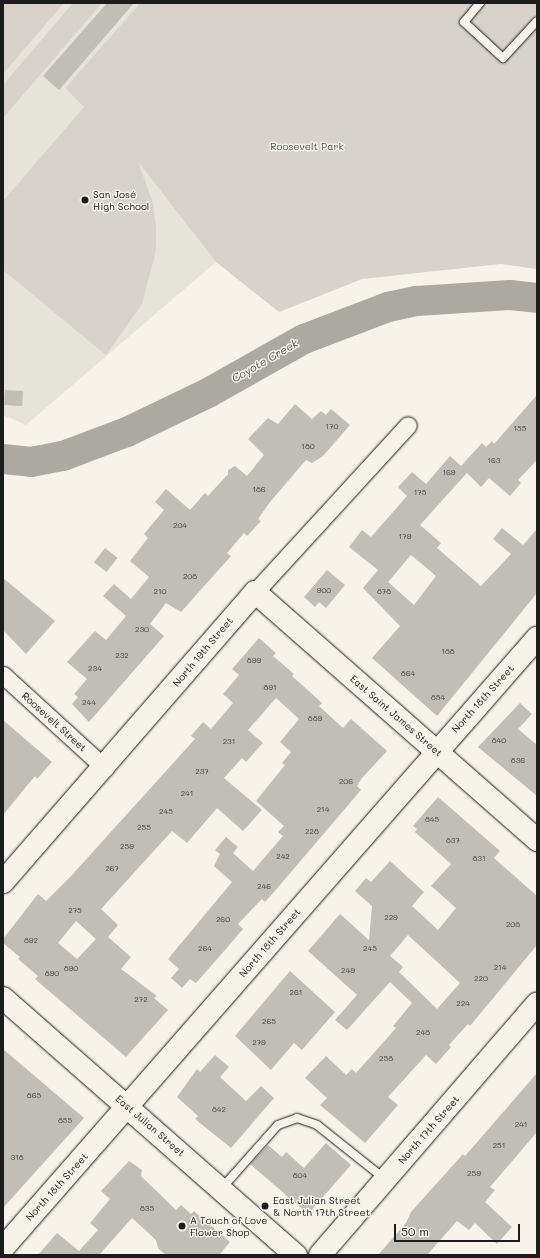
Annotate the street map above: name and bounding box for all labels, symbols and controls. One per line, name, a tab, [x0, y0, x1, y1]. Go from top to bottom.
park label: Roosevelt Park	[270, 141, 344, 153]
place label: San José High School	[93, 188, 149, 212]
marker: San José High School	[80, 195, 90, 205]
water label: Coyote Creek	[229, 337, 301, 385]
house number: 170	[326, 422, 338, 432]
house number: 155	[514, 424, 526, 434]
house number: 180	[301, 442, 315, 452]
house number: 163	[487, 456, 501, 466]
house number: 169	[442, 468, 456, 478]
house number: 186	[252, 485, 266, 495]
house number: 175	[414, 488, 426, 498]
house number: 204	[173, 521, 187, 531]
house number: 179	[399, 532, 411, 542]
house number: 208	[183, 572, 197, 582]
house number: 900	[317, 586, 331, 596]
house number: 210	[154, 587, 166, 597]
house number: 878	[377, 587, 391, 597]
street label: North 19th Street	[170, 615, 236, 689]
house number: 230	[135, 625, 149, 635]
house number: 188	[441, 647, 455, 657]
house number: 232	[115, 651, 129, 661]
house number: 899	[247, 656, 261, 666]
street label: North 18th Street	[449, 663, 517, 735]
house number: 234	[88, 664, 102, 674]
house number: 864	[401, 669, 415, 679]
street label: East Saint James Street	[347, 673, 445, 759]
house number: 891	[263, 683, 277, 693]
street label: Roosevelt Street	[19, 690, 89, 754]
house number: 854	[431, 693, 445, 703]
house number: 244	[82, 698, 96, 708]
house number: 889	[308, 714, 322, 724]
house number: 840	[492, 736, 506, 746]
house number: 231	[223, 737, 235, 747]
house number: 836	[511, 756, 525, 766]
house number: 237	[195, 767, 209, 777]
house number: 206	[339, 777, 353, 787]
house number: 241	[181, 789, 193, 799]
house number: 214	[317, 805, 329, 815]
house number: 245	[159, 807, 173, 817]
house number: 845	[425, 815, 439, 825]
house number: 255	[137, 823, 151, 833]
house number: 228	[305, 827, 319, 837]
house number: 837	[446, 836, 460, 846]
house number: 259	[120, 842, 134, 852]
house number: 242	[276, 852, 290, 862]
house number: 831	[472, 854, 486, 864]
house number: 267	[105, 864, 119, 874]
house number: 246	[257, 882, 271, 892]
house number: 275	[68, 906, 82, 916]
street label: North 18th Street	[237, 906, 303, 980]
house number: 229	[384, 913, 398, 923]
house number: 260	[216, 915, 230, 925]
house number: 208	[506, 920, 520, 930]
house number: 892	[24, 936, 38, 946]
house number: 264	[198, 944, 212, 954]
house number: 245	[363, 944, 377, 954]
house number: 214	[494, 963, 506, 973]
house number: 890	[64, 964, 78, 974]
house number: 249	[341, 966, 355, 976]
house number: 890	[45, 969, 59, 979]
house number: 220	[474, 974, 488, 984]
house number: 261	[290, 988, 302, 998]
house number: 272	[134, 995, 148, 1005]
house number: 224	[456, 999, 470, 1009]
house number: 265	[262, 1017, 276, 1027]
house number: 248	[416, 1028, 430, 1038]
house number: 279	[252, 1038, 266, 1048]
house number: 258	[379, 1054, 393, 1064]
house number: 865	[27, 1091, 41, 1101]
street label: East Julian Street	[113, 1093, 187, 1159]
street label: North 17th Street	[396, 1093, 462, 1167]
house number: 842	[212, 1105, 226, 1115]
house number: 855	[58, 1116, 72, 1126]
house number: 241	[515, 1120, 527, 1130]
house number: 251	[493, 1141, 505, 1151]
street label: North 18th Street	[23, 1151, 91, 1223]
house number: 318	[10, 1153, 24, 1163]
house number: 259	[467, 1169, 481, 1179]
house number: 804	[293, 1171, 307, 1181]
place label: East Julian Street & North 17th Street	[273, 1194, 370, 1218]
marker: East Julian Street & North 17th Street	[260, 1201, 270, 1211]
house number: 835	[140, 1204, 154, 1214]
place label: A Touch of Love Flower Shop	[190, 1214, 267, 1238]
scale bar	[396, 1216, 522, 1242]
marker: A Touch of Love Flower Shop	[177, 1221, 187, 1231]
text: 50 m	[401, 1223, 429, 1239]

